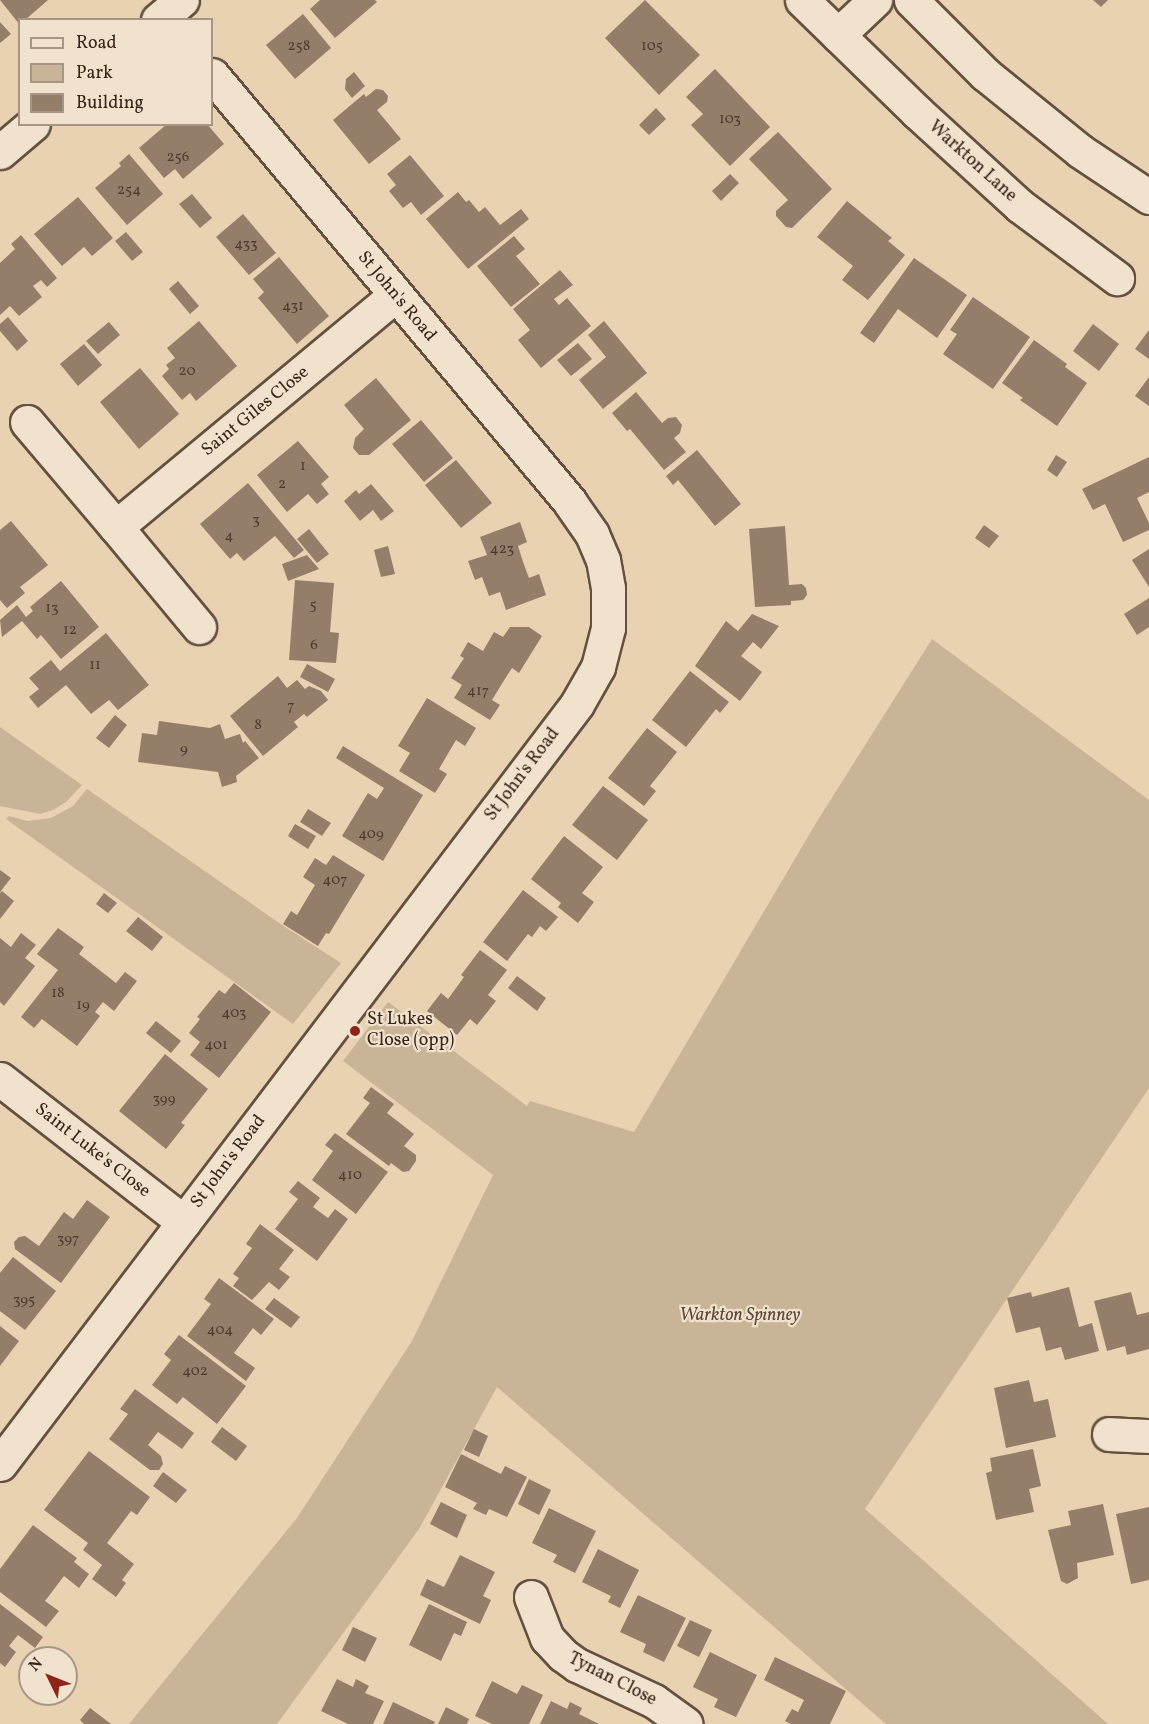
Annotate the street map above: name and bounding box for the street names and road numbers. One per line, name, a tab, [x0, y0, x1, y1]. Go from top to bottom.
street label: Warkton Lane	[923, 117, 1021, 207]
street label: St John's Road	[352, 247, 440, 347]
street label: Saint Giles Close	[198, 362, 314, 462]
street label: St John's Road	[481, 724, 565, 826]
street label: Saint Luke's Close	[30, 1099, 154, 1203]
street label: St John's Road	[187, 1111, 271, 1213]
street label: Tynan Close	[564, 1649, 660, 1711]

